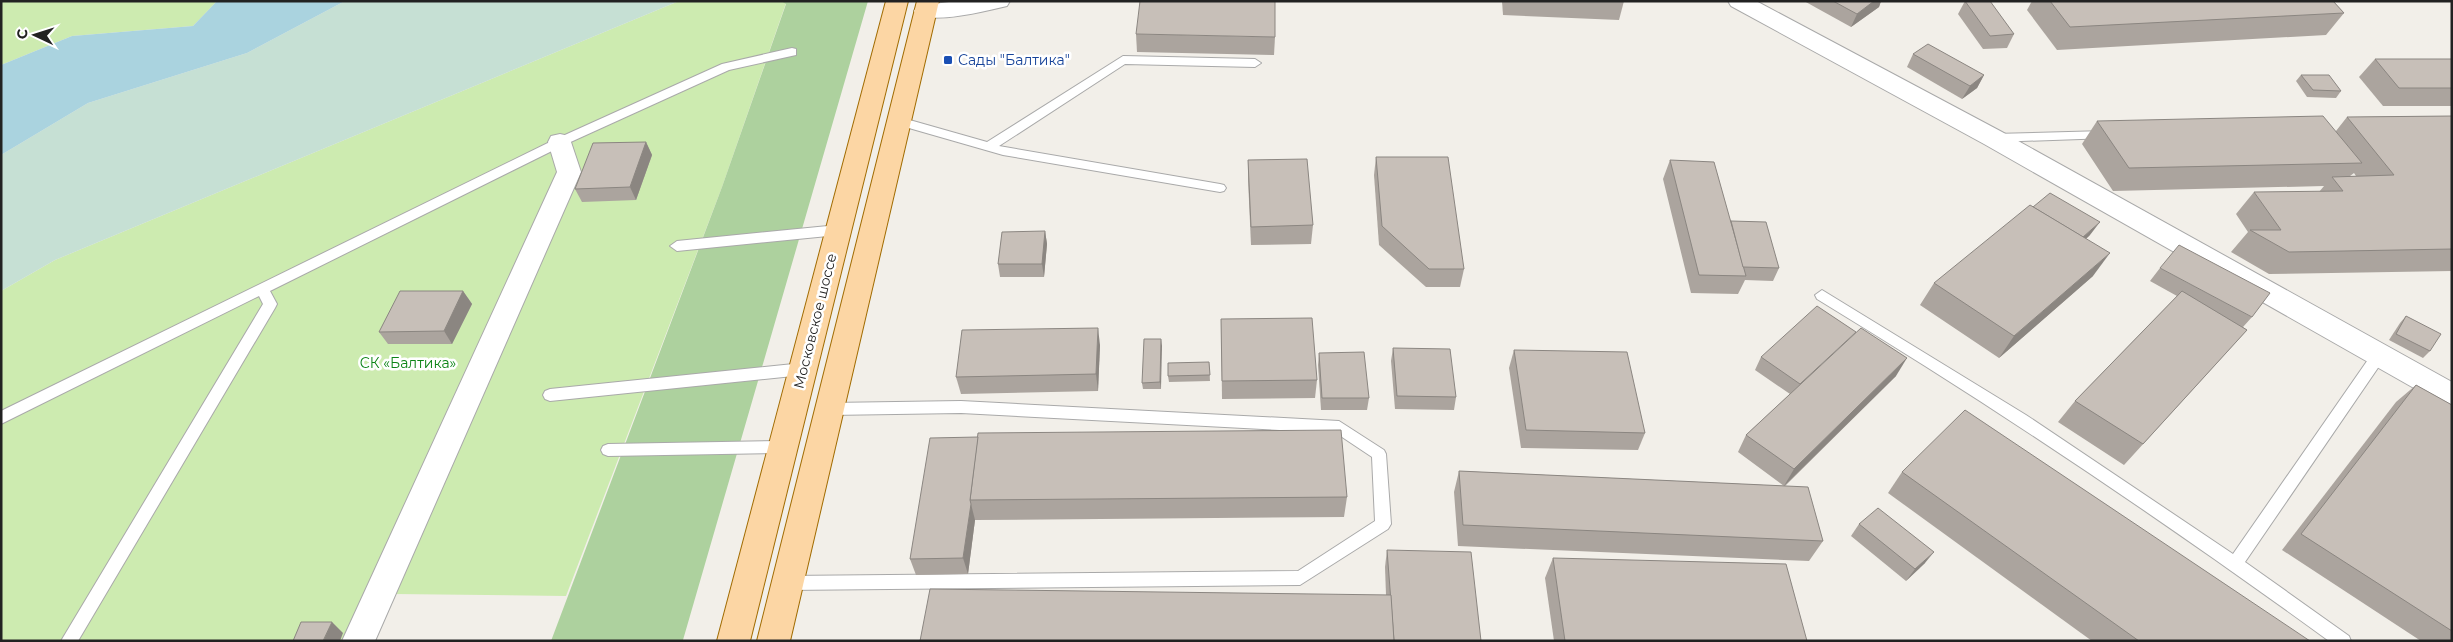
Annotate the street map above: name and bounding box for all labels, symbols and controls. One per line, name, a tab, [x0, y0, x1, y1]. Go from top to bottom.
north arrow	[10, 10, 60, 60]
text: С	[13, 28, 31, 40]
place label: Сады "Балтика"	[958, 51, 1070, 69]
marker: Сады "Балтика"	[942, 54, 954, 66]
street label: Московское шоссе	[789, 252, 841, 390]
park label: СК «Балтика»	[360, 354, 456, 372]

